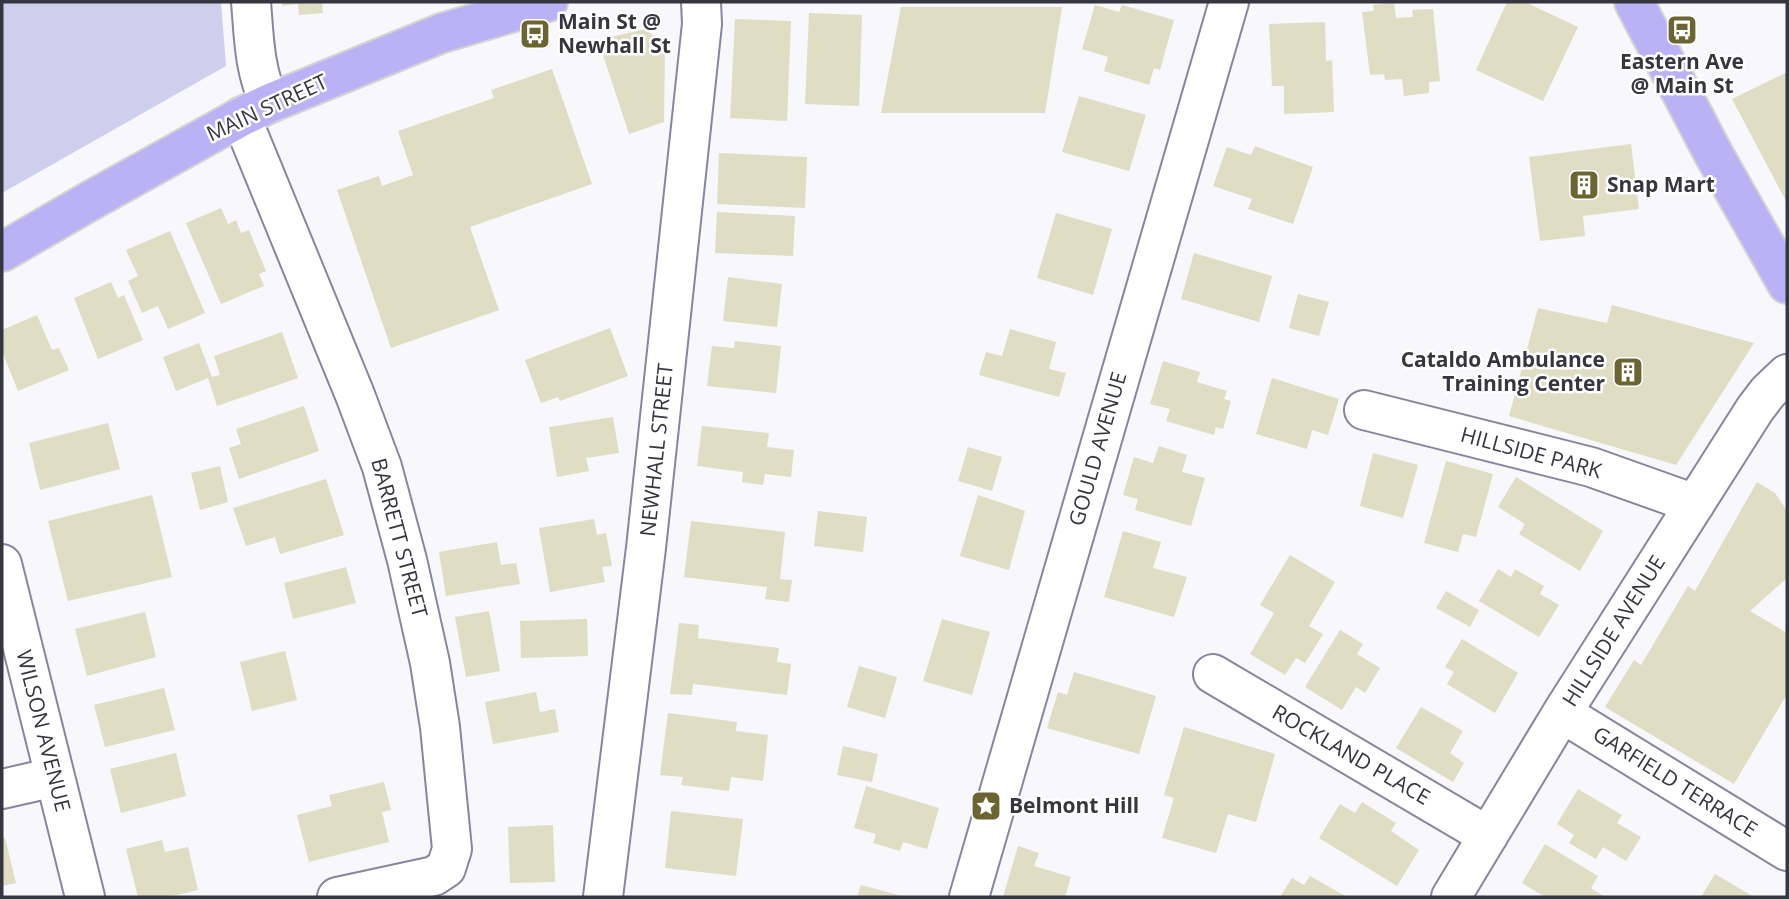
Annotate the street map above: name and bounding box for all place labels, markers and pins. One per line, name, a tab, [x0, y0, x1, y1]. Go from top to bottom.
place label: Main St @ Newhall St	[558, 7, 671, 59]
bus stop icon: Eastern Ave @ Main St	[1665, 13, 1699, 47]
bus stop icon: Main St @ Newhall St	[518, 17, 552, 51]
place label: Eastern Ave @ Main St	[1620, 47, 1744, 99]
building icon: Snap Mart	[1567, 168, 1601, 202]
place label: Snap Mart	[1607, 170, 1715, 198]
place label: Cataldo Ambulance Training Center	[1401, 345, 1605, 397]
building icon: Cataldo Ambulance Training Center	[1611, 355, 1645, 389]
place icon: Belmont Hill	[969, 789, 1003, 823]
place label: Belmont Hill	[1009, 791, 1139, 819]

